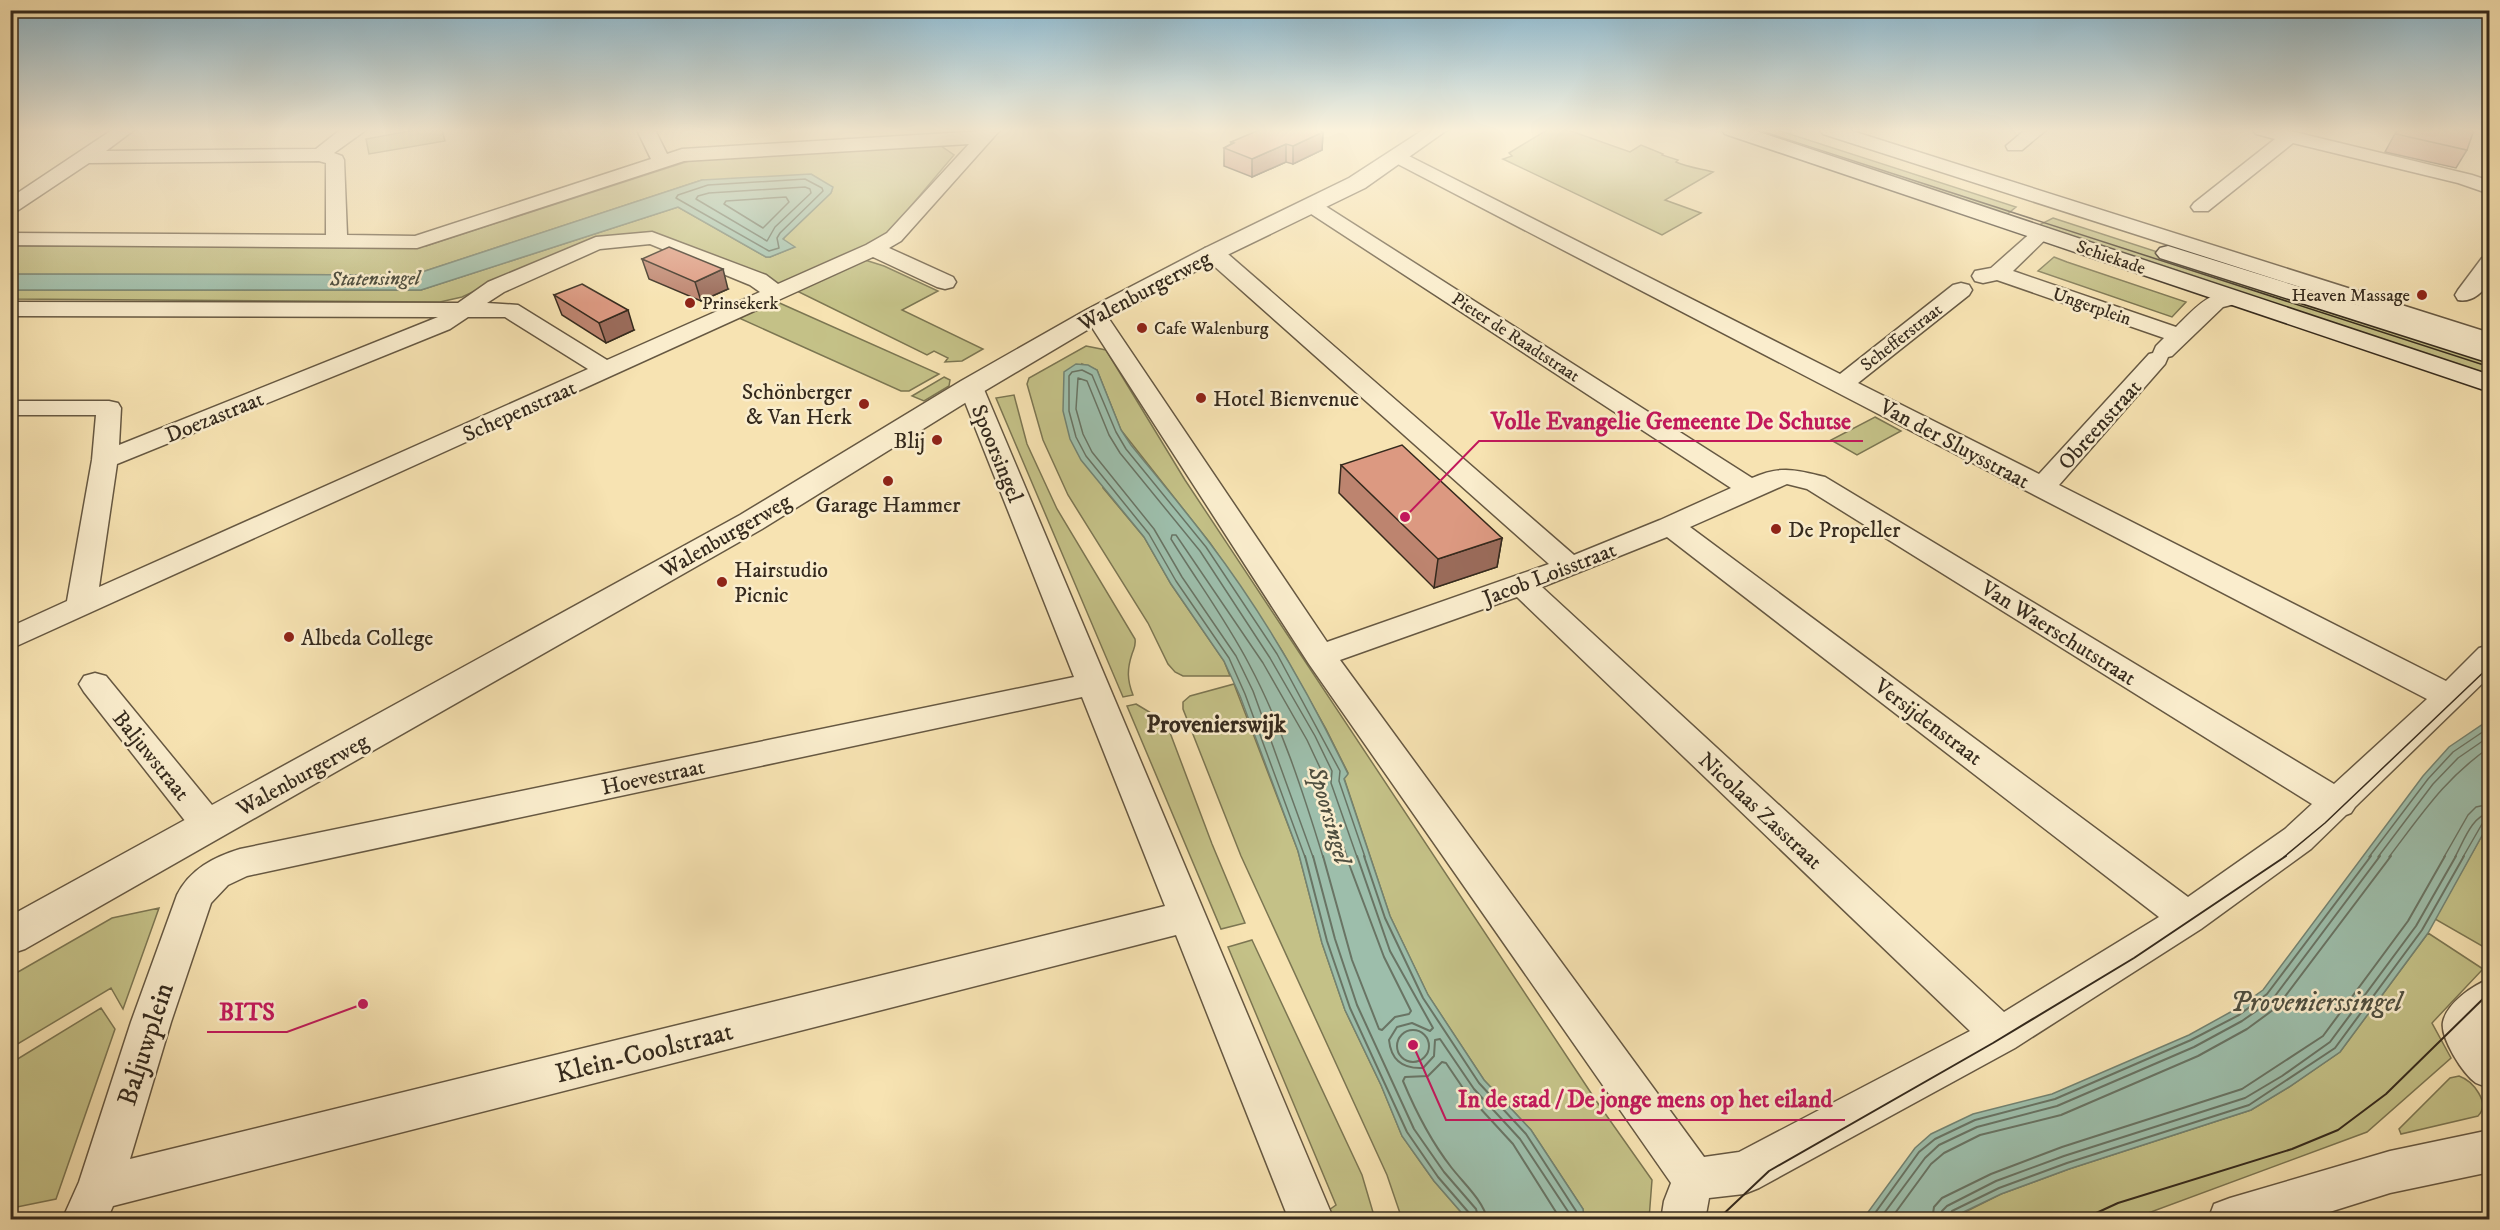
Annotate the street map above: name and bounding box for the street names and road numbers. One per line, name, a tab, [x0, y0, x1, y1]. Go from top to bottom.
street label: Schiekade	[2073, 236, 2148, 280]
street label: Walenburgerweg	[1073, 245, 1216, 338]
street label: Ungerplein	[2050, 283, 2134, 331]
street label: Pieter de Raadtstraat	[1447, 288, 1584, 388]
street label: Schefferstraat	[1856, 299, 1947, 377]
street label: Schepenstraat	[459, 374, 581, 448]
street label: Obreenstraat	[2053, 374, 2148, 476]
street label: Doezastraat	[162, 386, 268, 449]
street label: Van der Sluysstraat	[1874, 393, 2034, 495]
street label: Spoorsingel	[965, 401, 1029, 507]
street label: Walenburgerweg	[655, 488, 796, 585]
street label: Jacob Loisstraat	[1477, 537, 1620, 613]
street label: Van Waerschutstraat	[1975, 574, 2141, 692]
street label: Versijdenstraat	[1868, 672, 1987, 772]
street label: Baljuwstraat	[106, 705, 195, 806]
street label: Walenburgerweg	[231, 728, 374, 823]
street label: Nicolaas Zasstraat	[1692, 747, 1828, 875]
street label: Hoevestraat	[599, 753, 707, 802]
street label: Baljuwplein	[110, 979, 182, 1110]
street label: Klein-Coolstraat	[552, 1014, 737, 1091]

